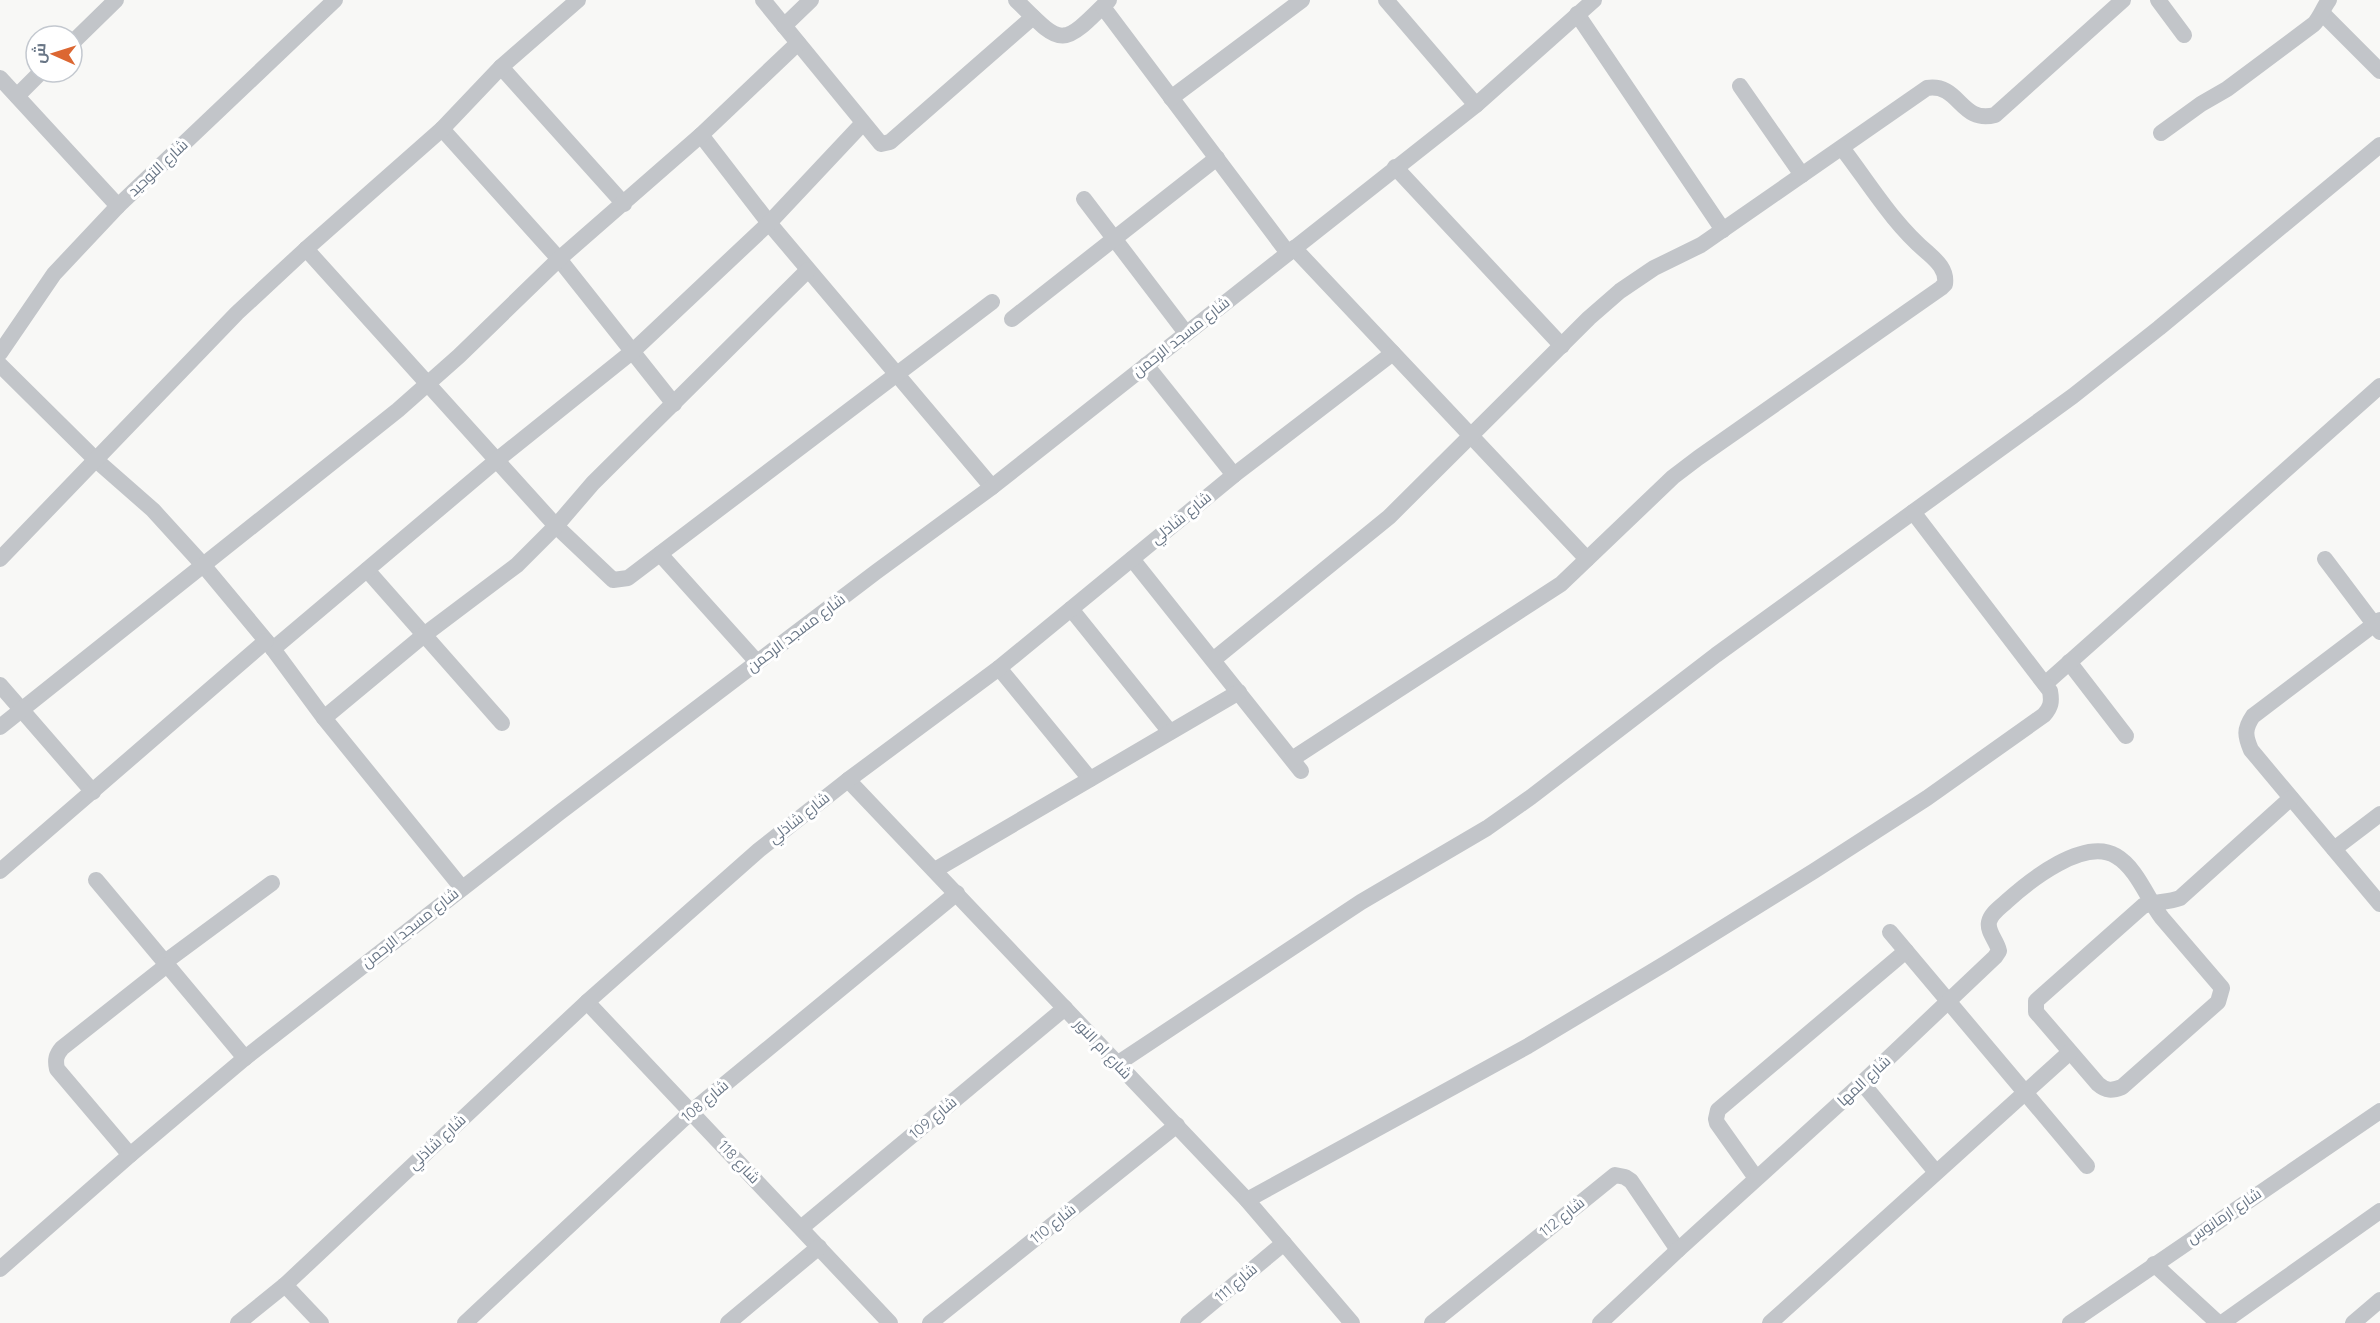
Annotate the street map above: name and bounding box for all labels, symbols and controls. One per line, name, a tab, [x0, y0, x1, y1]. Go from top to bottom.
north arrow	[24, 24, 84, 84]
text: ش	[28, 42, 50, 64]
street label: شارع التوحيد	[124, 135, 193, 202]
street label: شارع مسجد الرحمن	[1128, 293, 1234, 382]
street label: شارع شاذلي	[1147, 487, 1217, 550]
street label: شارع مسجد الرحمن	[743, 589, 850, 677]
street label: شارع شاذلي	[764, 788, 835, 850]
street label: شارع مسجد الرحمن	[357, 884, 463, 973]
street label: شارع ام النور	[1068, 1014, 1136, 1084]
street label: شارع المها	[1833, 1051, 1896, 1111]
street label: شارع 108	[677, 1075, 733, 1127]
street label: شارع 109	[905, 1092, 962, 1144]
street label: شارع شاذلي	[404, 1110, 472, 1176]
street label: شارع 118	[713, 1136, 764, 1189]
street label: شارع ارمانوس	[2183, 1184, 2266, 1249]
street label: شارع 112	[1535, 1193, 1589, 1242]
street label: شارع 110	[1026, 1199, 1081, 1249]
street label: شارع 111	[1210, 1259, 1262, 1307]

